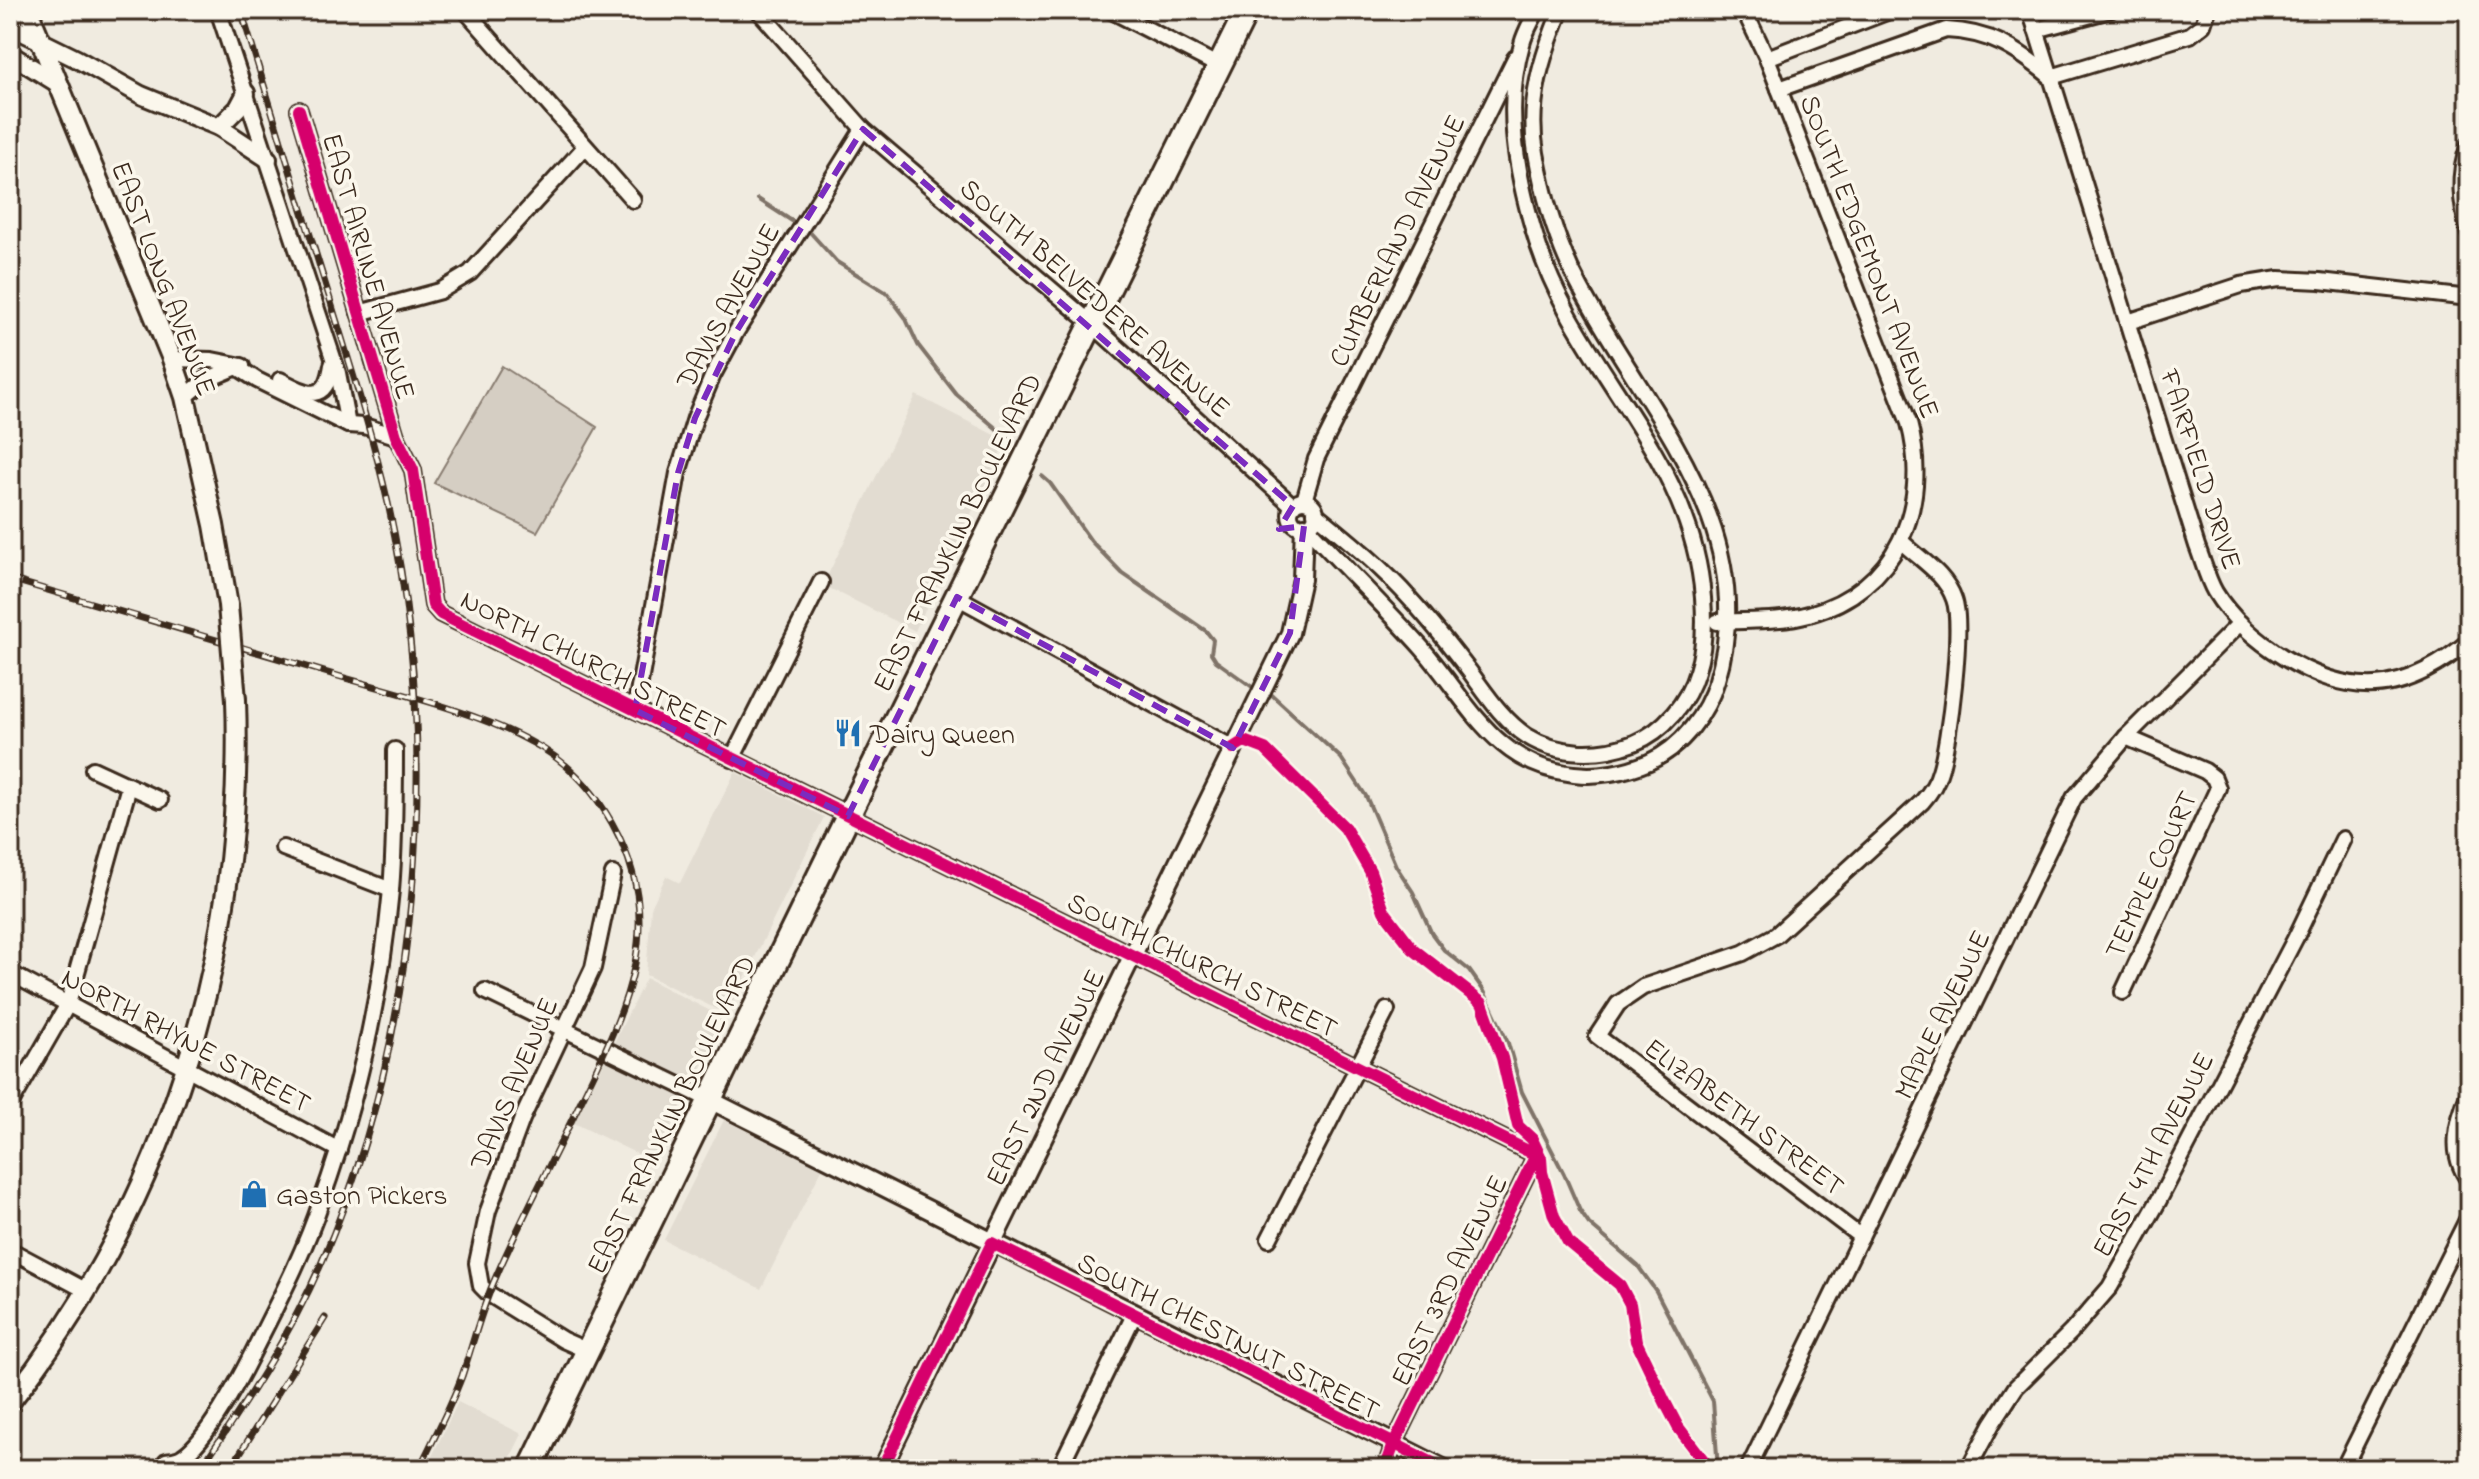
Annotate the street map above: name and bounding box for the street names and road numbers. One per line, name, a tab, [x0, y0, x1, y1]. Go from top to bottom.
street label: SOUTH EDGEMONT AVENUE	[1787, 89, 1948, 425]
street label: CUMBERLAND AVENUE	[1320, 108, 1478, 375]
street label: EAST AIRLINE AVENUE	[309, 129, 424, 405]
street label: EAST LONG AVENUE	[98, 156, 225, 403]
street label: SOUTH BELVEDERE AVENUE	[949, 170, 1238, 429]
street label: DAVIS AVENUE	[667, 217, 792, 398]
street label: FAIRFIELD DRIVE	[2147, 364, 2250, 575]
street label: EAST FRANKLIN BOULEVARD	[864, 367, 1054, 700]
street label: NORTH CHURCH STREET	[452, 581, 733, 751]
street label: TEMPLE COURT	[2096, 785, 2210, 966]
street label: SOUTH CHURCH STREET	[1059, 884, 1344, 1051]
street label: MAPLE AVENUE	[1885, 924, 2003, 1107]
street label: EAST FRANKLIN BOULEVARD	[578, 949, 768, 1282]
street label: NORTH RHYNE STREET	[53, 959, 317, 1125]
street label: EAST 2ND AVENUE	[977, 963, 1117, 1194]
street label: DAVIS AVENUE	[461, 992, 571, 1178]
street label: ELIZABETH STREET	[1634, 1030, 1852, 1208]
street label: EAST 4TH AVENUE	[2084, 1046, 2226, 1265]
street label: EAST 3RD AVENUE	[1382, 1169, 1520, 1394]
street label: SOUTH CHESTNUT STREET	[1069, 1244, 1386, 1432]

